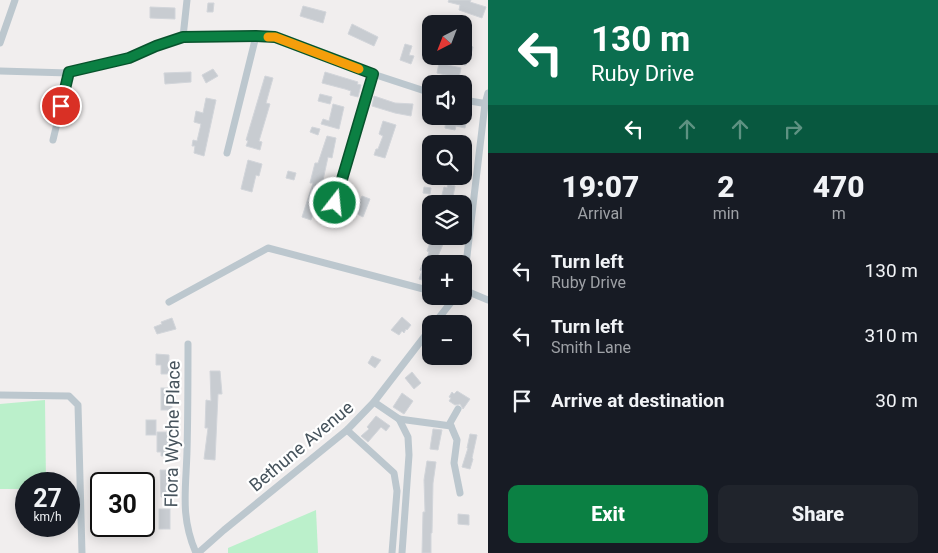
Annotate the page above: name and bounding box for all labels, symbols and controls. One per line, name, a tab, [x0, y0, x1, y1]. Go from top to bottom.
north arrow	[422, 15, 472, 65]
map controls	[422, 15, 472, 365]
text: 130 m	[591, 19, 690, 60]
icon: left	[508, 20, 573, 85]
text: Ruby Drive	[591, 61, 694, 86]
button: sound	[422, 75, 472, 125]
pin	[40, 85, 82, 127]
icon: arrive	[47, 92, 75, 120]
icon: left	[620, 115, 648, 143]
icon: ahead	[673, 115, 701, 143]
icon: ahead	[726, 115, 754, 143]
icon: right	[779, 115, 807, 143]
button: search	[422, 135, 472, 185]
text: 19:07	[561, 169, 639, 204]
text: 2	[717, 169, 735, 204]
text: 470	[813, 169, 865, 204]
position arrow	[308, 176, 360, 228]
button: layers	[422, 195, 472, 245]
text: Arrival	[578, 204, 623, 223]
text: min	[713, 204, 739, 223]
text: m	[832, 204, 846, 223]
text: Turn left	[551, 250, 624, 273]
button: +	[422, 255, 472, 305]
icon: left	[508, 257, 536, 285]
text: 130 m	[865, 259, 918, 282]
text: Ruby Drive	[551, 273, 626, 292]
button: −	[422, 315, 472, 365]
text: Turn left	[551, 315, 624, 338]
icon: left	[508, 322, 536, 350]
text: 310 m	[865, 324, 918, 347]
text: Smith Lane	[551, 338, 631, 357]
street label: Flora Wyche Place	[160, 360, 184, 508]
icon: arrive	[508, 387, 536, 415]
text: Arrive at destination	[551, 389, 724, 412]
text: 30 m	[875, 389, 918, 412]
street label: Bethune Avenue	[245, 396, 357, 496]
speed limit sign: 30	[90, 472, 155, 537]
text: 27	[33, 484, 62, 513]
button: Exit	[508, 485, 708, 543]
button: Share	[718, 485, 918, 543]
text: km/h	[33, 510, 62, 524]

